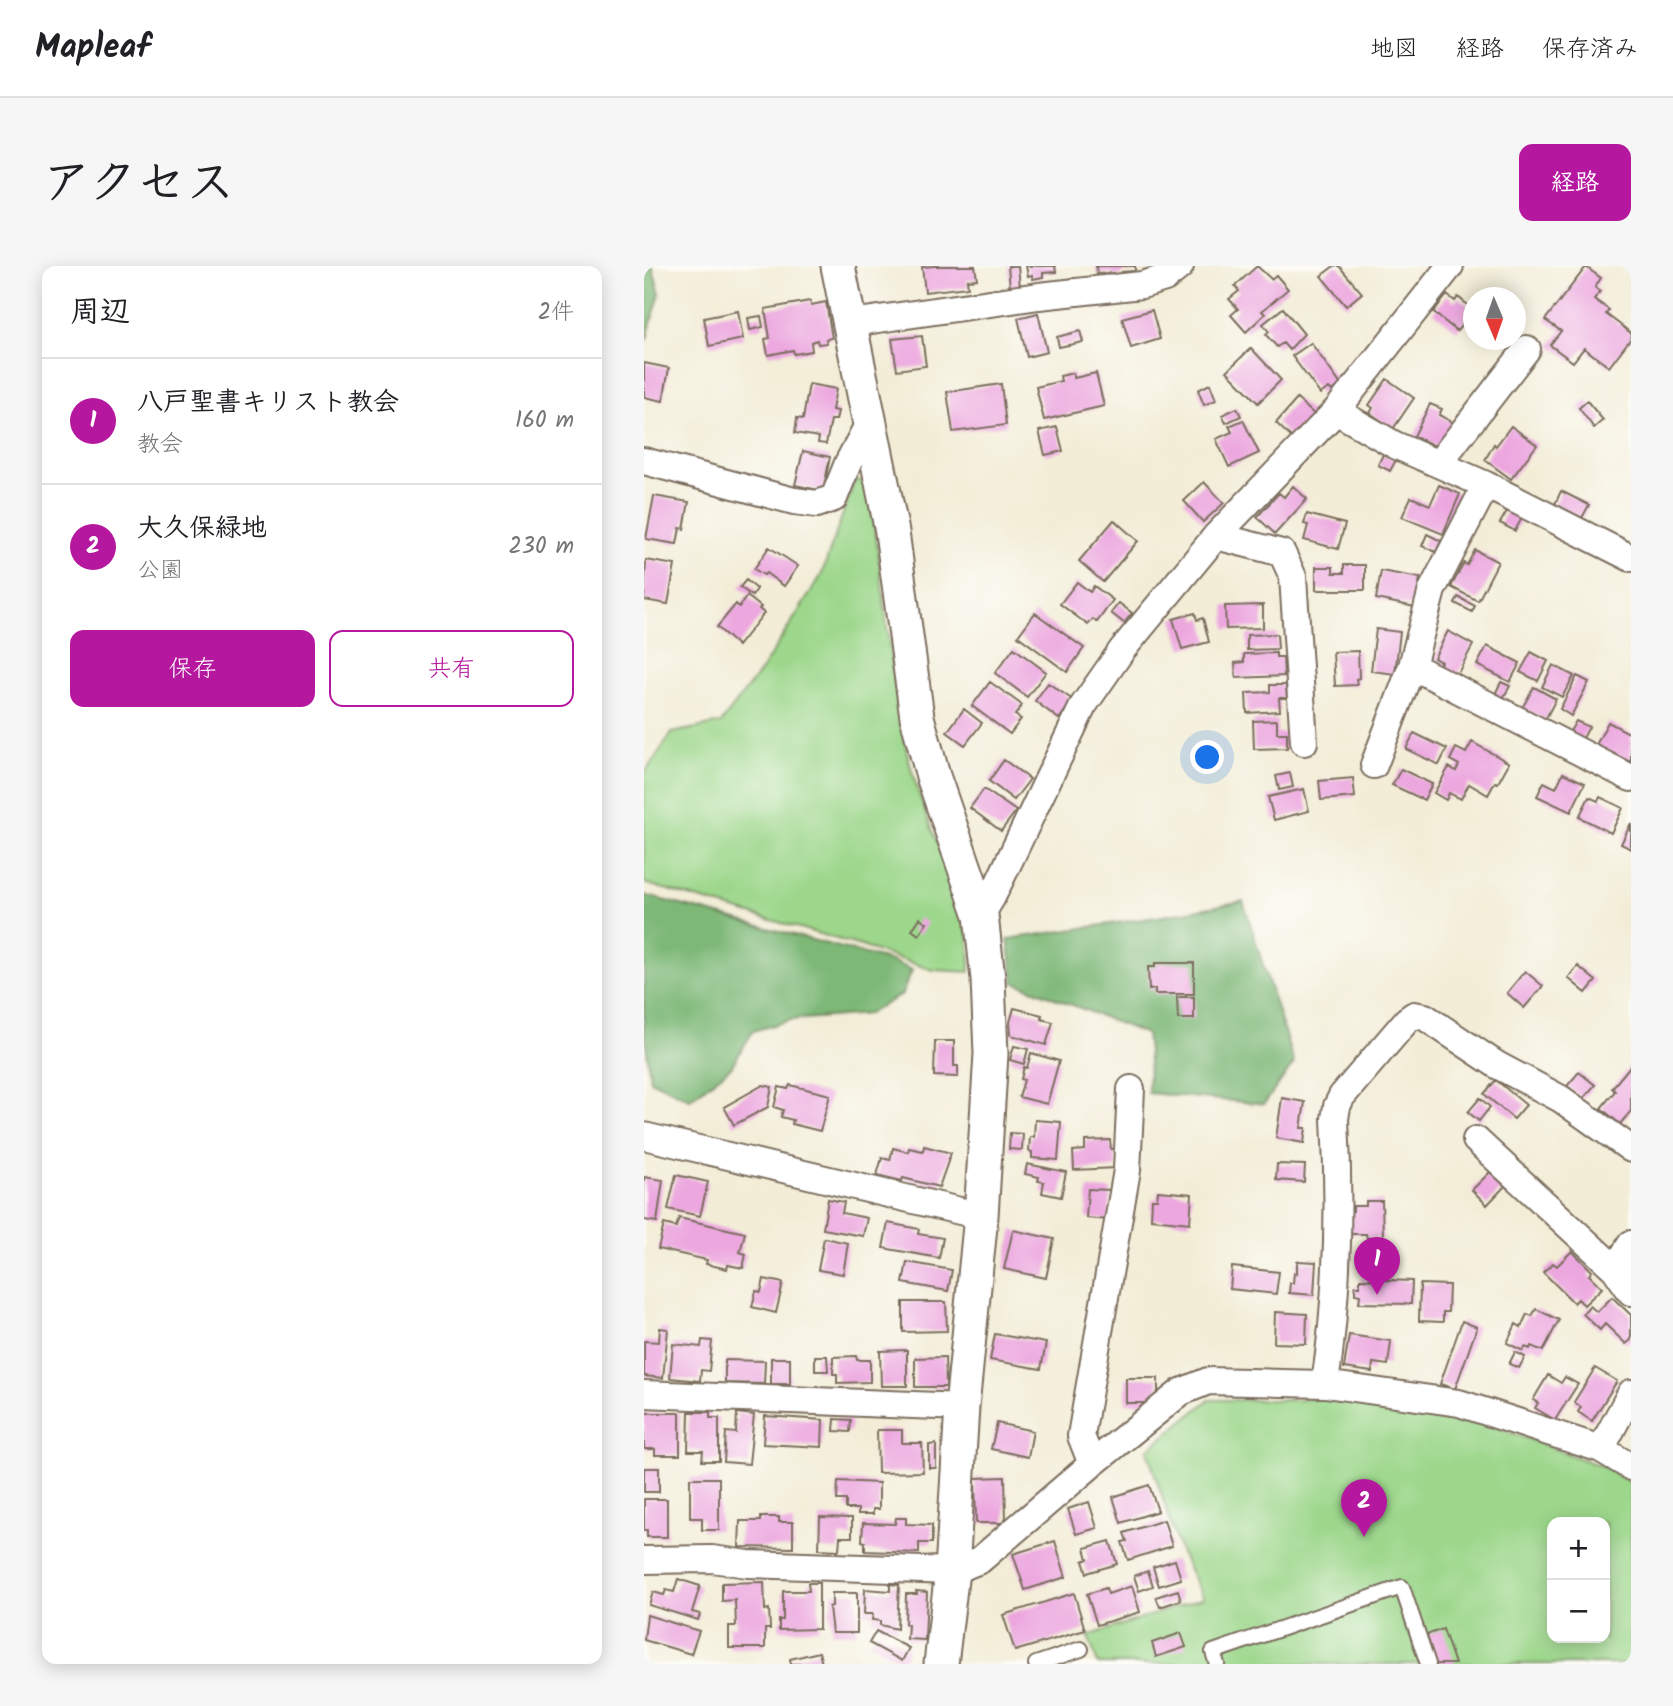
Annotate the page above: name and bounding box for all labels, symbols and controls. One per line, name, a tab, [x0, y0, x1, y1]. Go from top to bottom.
text: Mapleaf	[35, 22, 151, 75]
text: 地図	[1370, 30, 1418, 69]
text: 経路	[1456, 30, 1504, 69]
text: 保存済み	[1542, 30, 1638, 69]
button: 経路	[1519, 144, 1631, 221]
text: アクセス	[42, 146, 235, 224]
north arrow	[1463, 287, 1526, 350]
text: 周辺	[70, 289, 130, 337]
text: 2件	[538, 295, 574, 331]
text: 八戸聖書キリスト教会	[137, 382, 399, 424]
text: 1	[90, 403, 96, 439]
text: 160 m	[515, 403, 574, 439]
text: 教会	[137, 427, 183, 463]
text: 大久保緑地	[137, 508, 267, 550]
text: 2	[86, 529, 100, 565]
text: 230 m	[508, 529, 574, 565]
text: 公園	[137, 553, 183, 589]
button: 保存	[70, 630, 315, 707]
button: 共有	[329, 630, 574, 707]
your location	[1190, 740, 1224, 774]
pin: 1	[1354, 1237, 1400, 1295]
pin: 2	[1341, 1479, 1387, 1537]
map controls	[1547, 1517, 1610, 1643]
button: +	[1547, 1517, 1610, 1580]
button: −	[1547, 1580, 1610, 1643]

